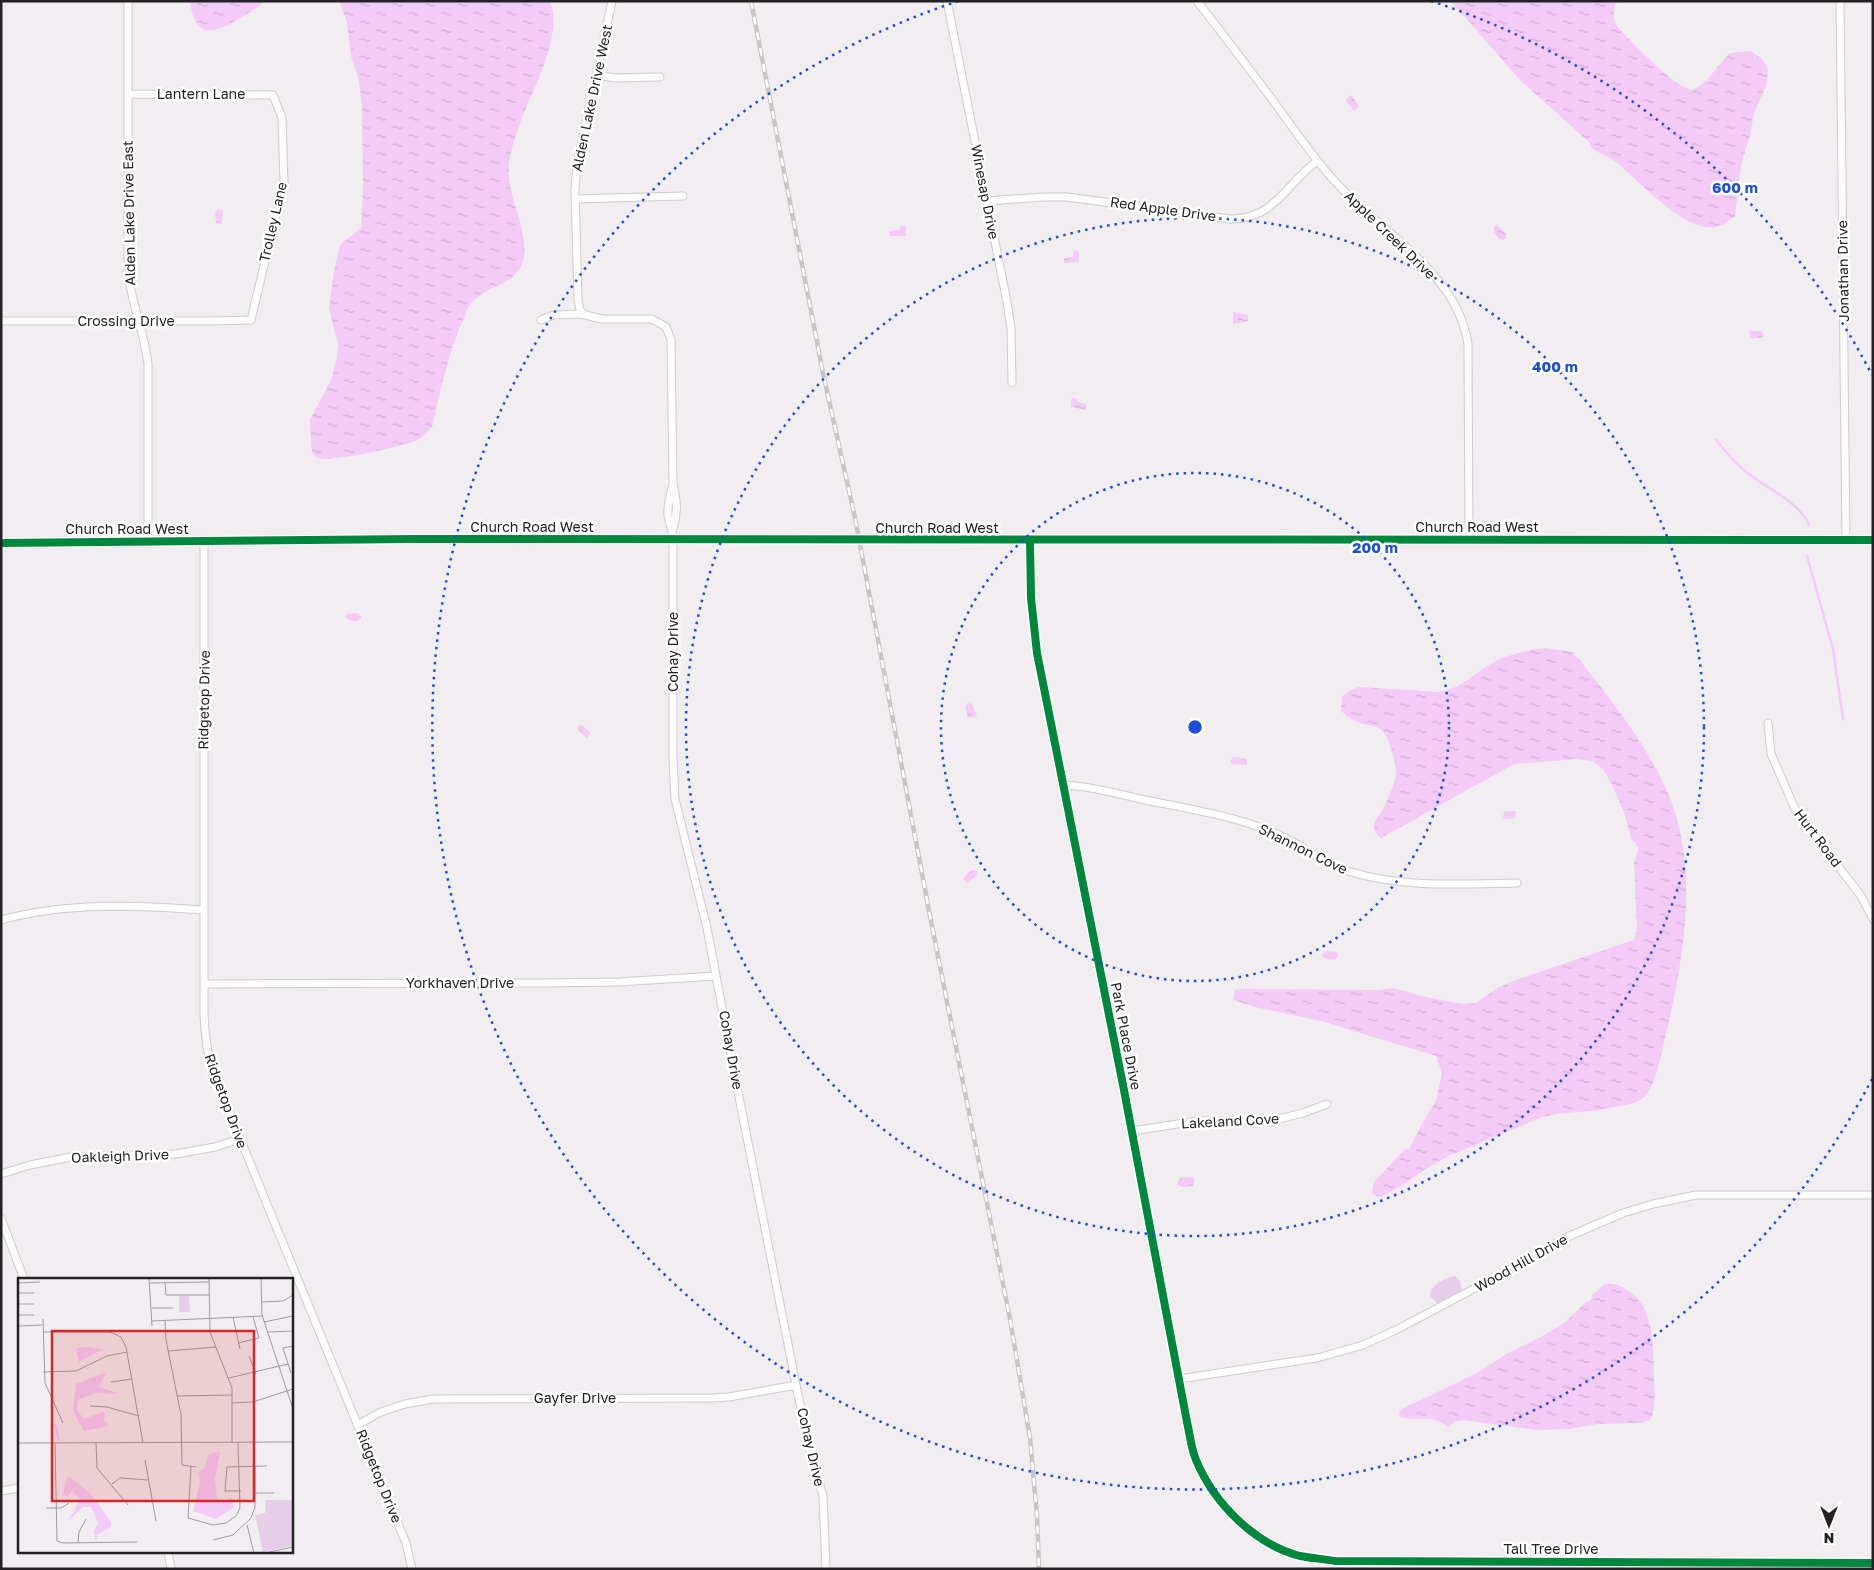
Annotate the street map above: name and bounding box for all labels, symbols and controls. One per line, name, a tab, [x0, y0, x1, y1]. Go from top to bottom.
street label: Alden Lake Drive West	[568, 23, 615, 173]
street label: Lantern Lane	[157, 85, 245, 102]
street label: Alden Lake Drive East	[119, 140, 138, 286]
street label: Winesap Drive	[968, 143, 1003, 241]
text: 600 m	[1712, 178, 1758, 196]
street label: Trolley Lane	[255, 180, 290, 264]
street label: Apple Creek Drive	[1341, 187, 1439, 282]
street label: Red Apple Drive	[1109, 193, 1217, 224]
street label: Jonathan Drive	[1833, 220, 1852, 322]
street label: Crossing Drive	[77, 312, 175, 329]
text: 400 m	[1532, 357, 1578, 375]
street label: Church Road West	[470, 518, 594, 535]
street label: Church Road West	[1415, 518, 1539, 535]
street label: Church Road West	[875, 519, 999, 536]
street label: Church Road West	[65, 520, 189, 537]
text: 200 m	[1352, 538, 1398, 556]
street label: Cohay Drive	[664, 612, 681, 692]
street label: Ridgetop Drive	[194, 650, 213, 750]
centre of rings	[1186, 718, 1204, 736]
street label: Hurt Road	[1791, 805, 1846, 870]
street label: Shannon Cove	[1256, 820, 1350, 877]
street label: Yorkhaven Drive	[406, 974, 514, 991]
street label: Park Place Drive	[1108, 981, 1145, 1091]
street label: Cohay Drive	[716, 1009, 747, 1091]
street label: Ridgetop Drive	[201, 1051, 251, 1150]
street label: Lakeland Cove	[1180, 1109, 1279, 1132]
street label: Oakleigh Drive	[71, 1145, 169, 1166]
street label: Wood Hill Drive	[1471, 1230, 1570, 1295]
inset map	[18, 1278, 292, 1552]
street label: Gayfer Drive	[534, 1389, 616, 1406]
street label: Cohay Drive	[794, 1406, 829, 1488]
street label: Ridgetop Drive	[353, 1427, 406, 1525]
north arrow	[1804, 1500, 1854, 1550]
text: N	[1824, 1530, 1834, 1547]
street label: Tall Tree Drive	[1504, 1540, 1598, 1557]

